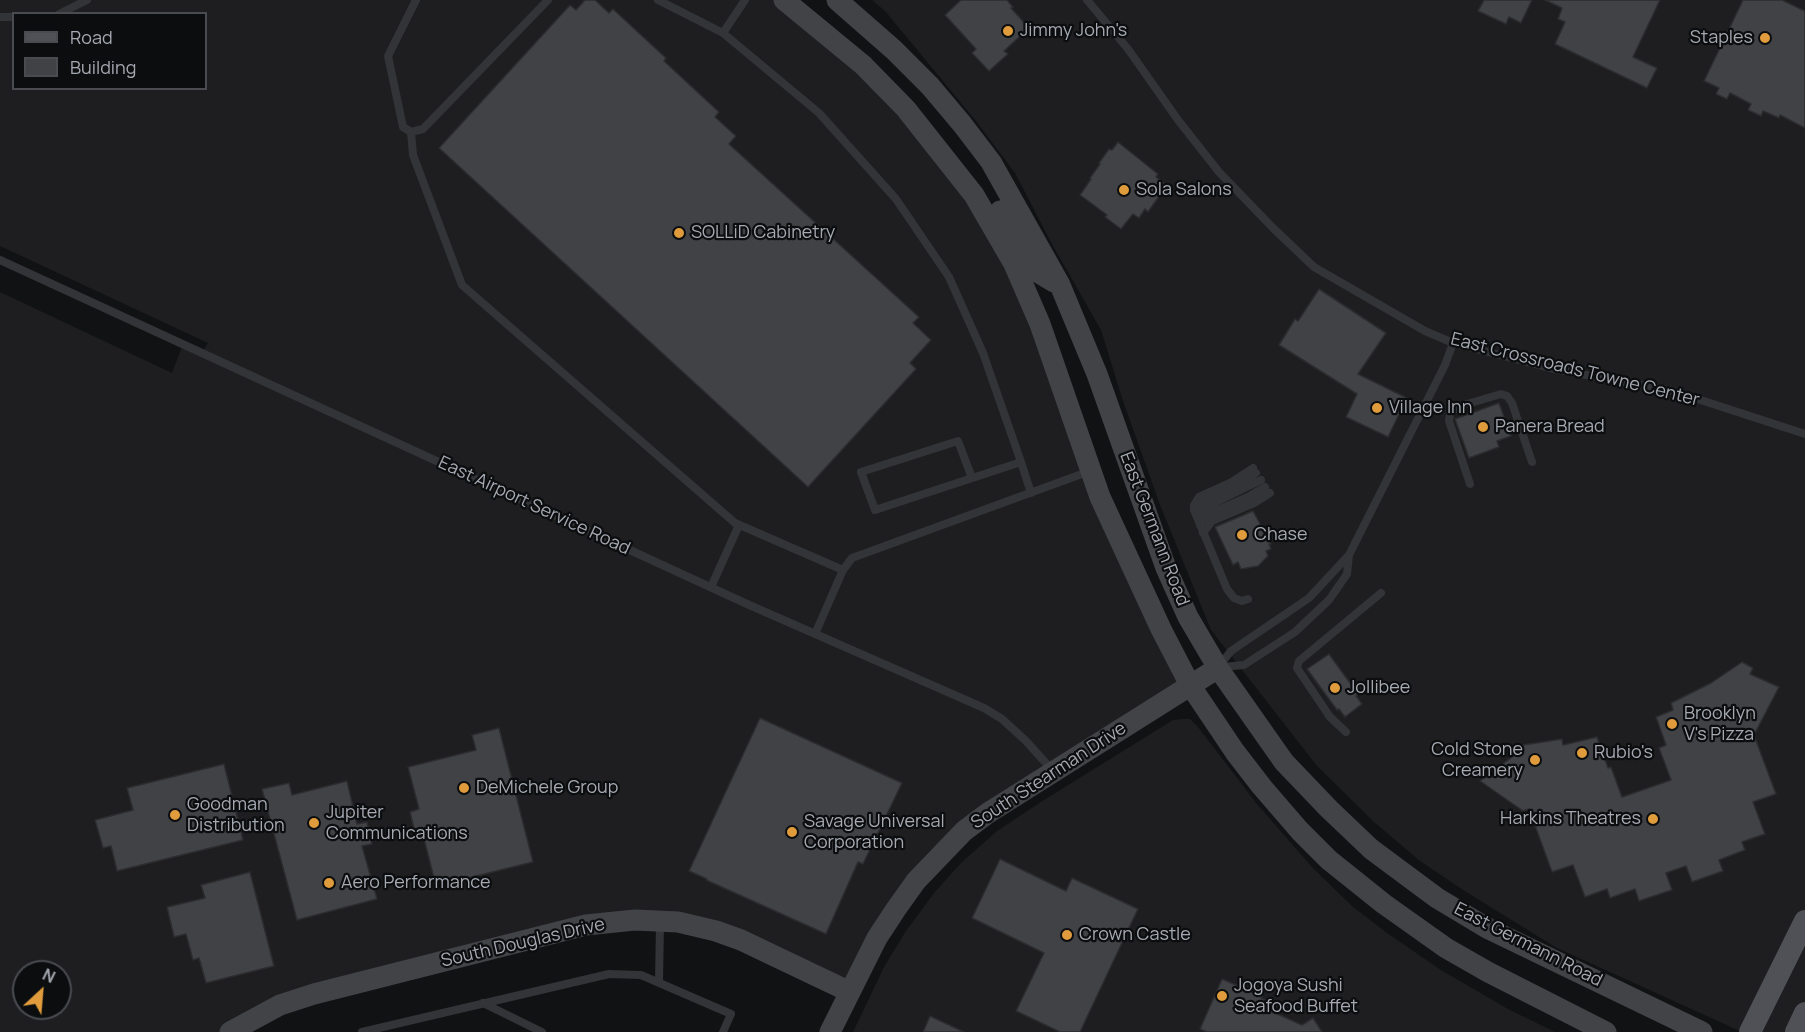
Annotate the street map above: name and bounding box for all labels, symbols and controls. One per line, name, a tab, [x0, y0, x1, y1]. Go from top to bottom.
legend	[12, 12, 207, 90]
place label: Jimmy John's	[1020, 20, 1127, 42]
marker: Jimmy John's	[1001, 24, 1015, 38]
text: Road	[70, 25, 113, 49]
place label: Staples	[1690, 27, 1753, 49]
marker: Staples	[1758, 31, 1772, 45]
text: Building	[70, 55, 136, 79]
place label: Sola Salons	[1136, 179, 1232, 201]
marker: Sola Salons	[1117, 183, 1131, 197]
place label: SOLLiD Cabinetry	[691, 222, 835, 244]
marker: SOLLiD Cabinetry	[672, 226, 686, 240]
street label: East Crossroads Towne Center	[1448, 329, 1702, 411]
place label: Village Inn	[1389, 397, 1472, 419]
marker: Village Inn	[1370, 401, 1384, 415]
place label: Panera Bread	[1495, 416, 1605, 438]
marker: Panera Bread	[1476, 420, 1490, 434]
street label: East Germann Road	[1115, 449, 1193, 609]
street label: East Airport Service Road	[435, 452, 633, 560]
place label: Chase	[1254, 524, 1308, 546]
marker: Chase	[1235, 528, 1249, 542]
place label: Jollibee	[1347, 677, 1410, 699]
marker: Jollibee	[1328, 681, 1342, 695]
place label: Brooklyn V's Pizza	[1684, 703, 1756, 746]
marker: Brooklyn V's Pizza	[1665, 717, 1679, 731]
street label: South Stearman Drive	[967, 718, 1131, 834]
place label: Cold Stone Creamery	[1431, 739, 1523, 782]
place label: Rubio's	[1594, 742, 1653, 764]
marker: Rubio's	[1575, 746, 1589, 760]
marker: Cold Stone Creamery	[1528, 753, 1542, 767]
place label: DeMichele Group	[476, 777, 618, 799]
marker: DeMichele Group	[457, 781, 471, 795]
place label: Goodman Distribution	[187, 794, 285, 836]
place label: Jupiter Communications	[326, 802, 468, 844]
marker: Goodman Distribution	[168, 808, 182, 822]
place label: Harkins Theatres	[1500, 808, 1641, 830]
place label: Savage Universal Corporation	[804, 811, 945, 854]
marker: Harkins Theatres	[1646, 812, 1660, 826]
marker: Jupiter Communications	[307, 816, 321, 830]
marker: Savage Universal Corporation	[785, 825, 799, 839]
place label: Aero Performance	[341, 872, 491, 894]
marker: Aero Performance	[322, 876, 336, 890]
street label: East Germann Road	[1450, 898, 1606, 992]
street label: South Douglas Drive	[439, 914, 607, 972]
place label: Crown Castle	[1079, 924, 1191, 946]
marker: Crown Castle	[1060, 928, 1074, 942]
north arrow	[12, 960, 72, 1020]
text: N	[39, 963, 59, 988]
place label: Jogoya Sushi Seafood Buffet	[1234, 975, 1358, 1018]
marker: Jogoya Sushi Seafood Buffet	[1215, 989, 1229, 1003]

